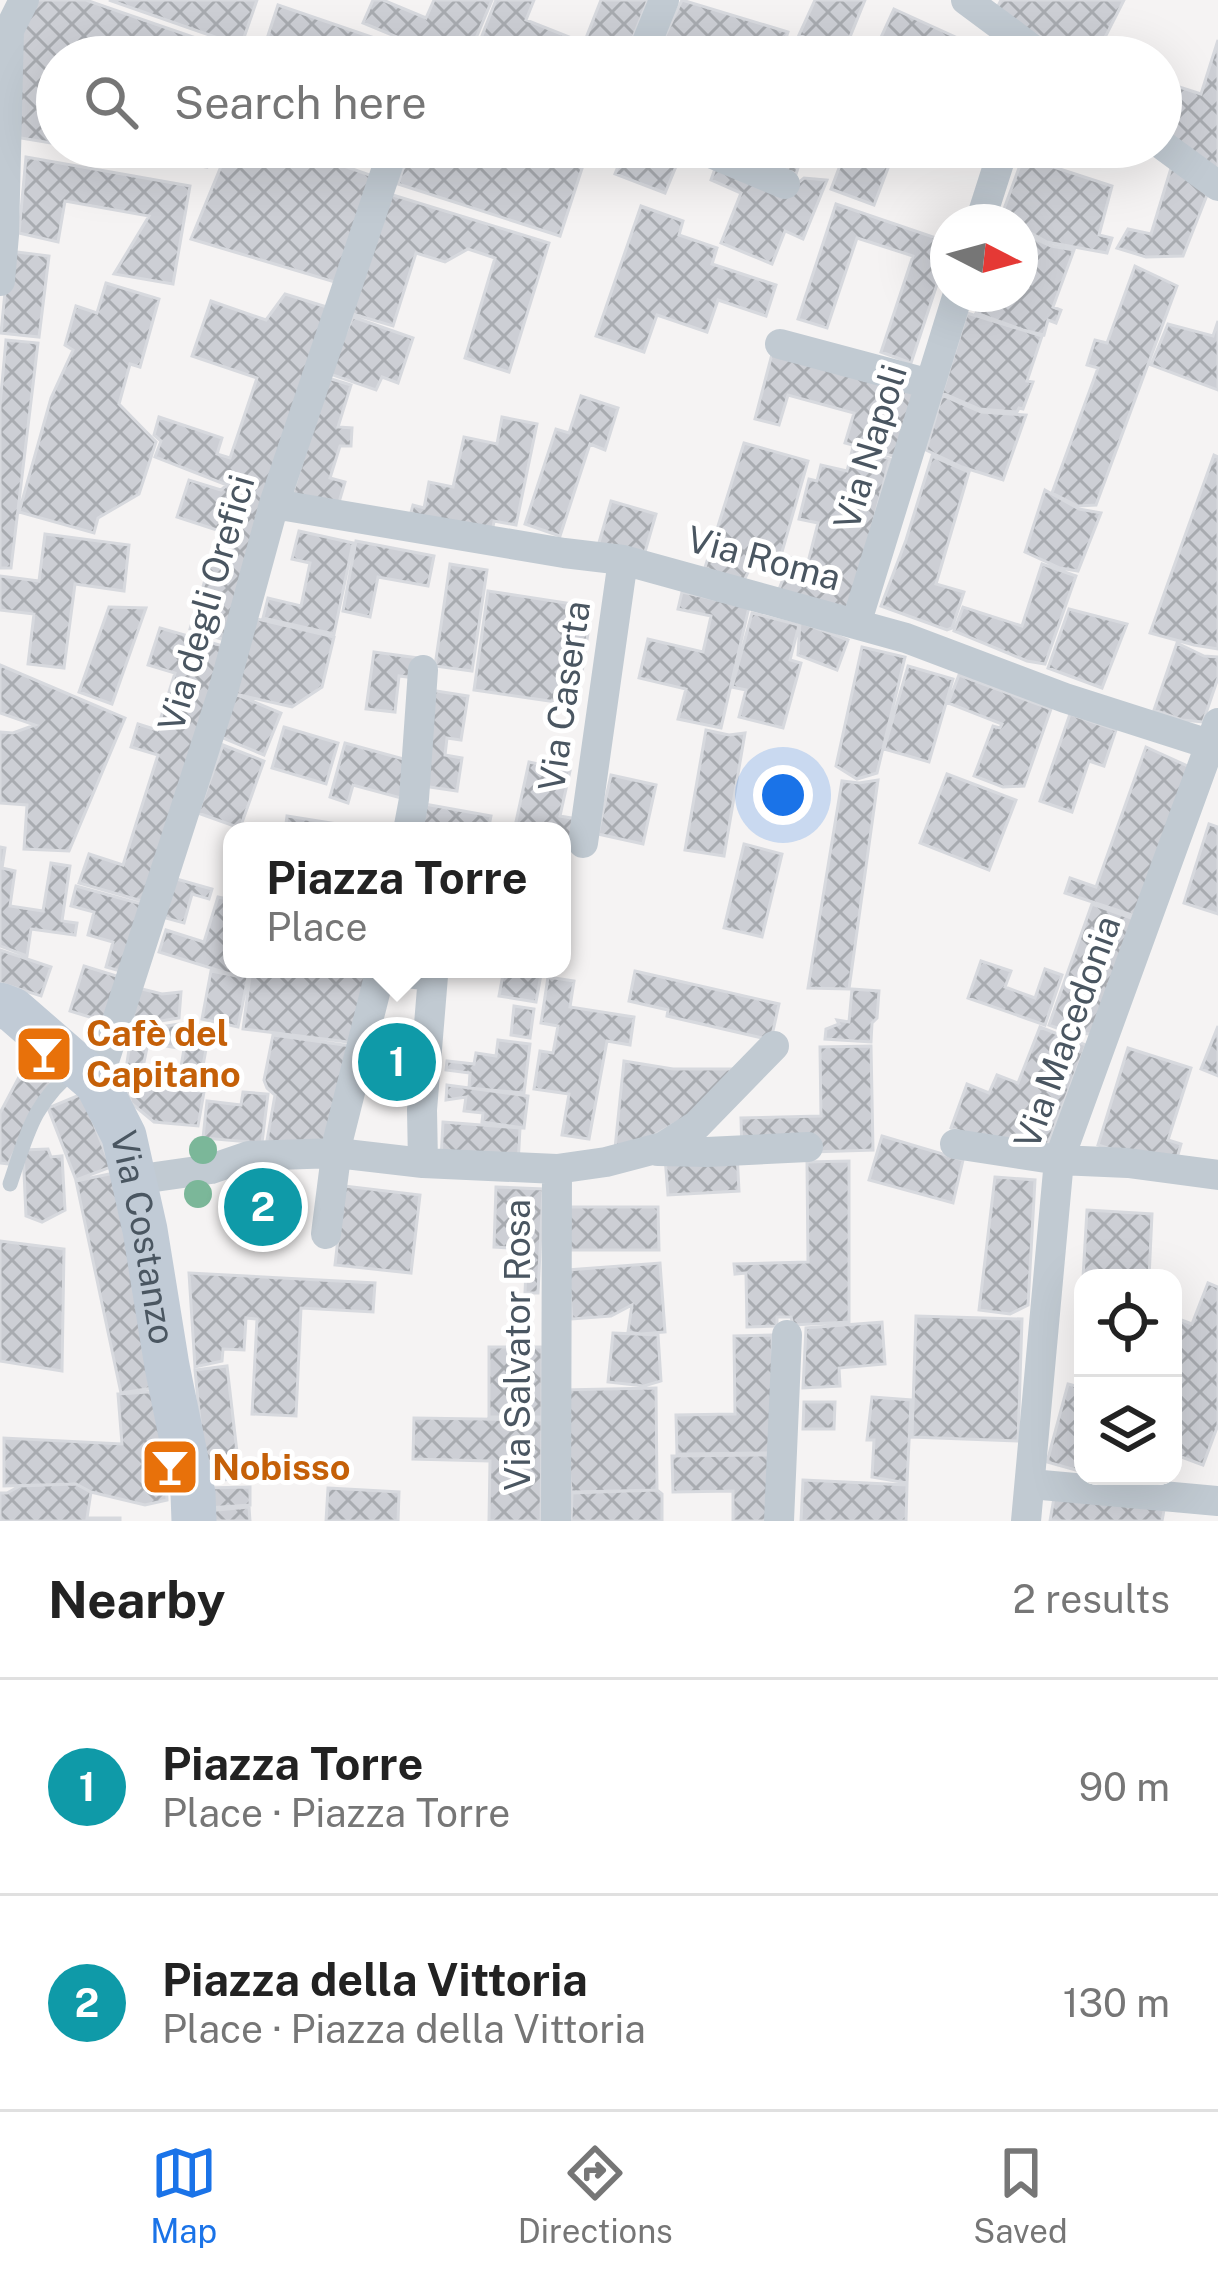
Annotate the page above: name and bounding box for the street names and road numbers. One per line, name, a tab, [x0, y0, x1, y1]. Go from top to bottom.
street label: Via Napoli	[825, 359, 915, 535]
street label: Via degli Orefici	[149, 470, 263, 736]
street label: Via Roma	[683, 517, 845, 599]
street label: Via Caserta	[530, 598, 598, 794]
street label: Via Macedonia	[1005, 910, 1129, 1154]
street label: Via Costanzo	[102, 1127, 184, 1347]
street label: Via Salvator Rosa	[496, 1199, 538, 1491]

